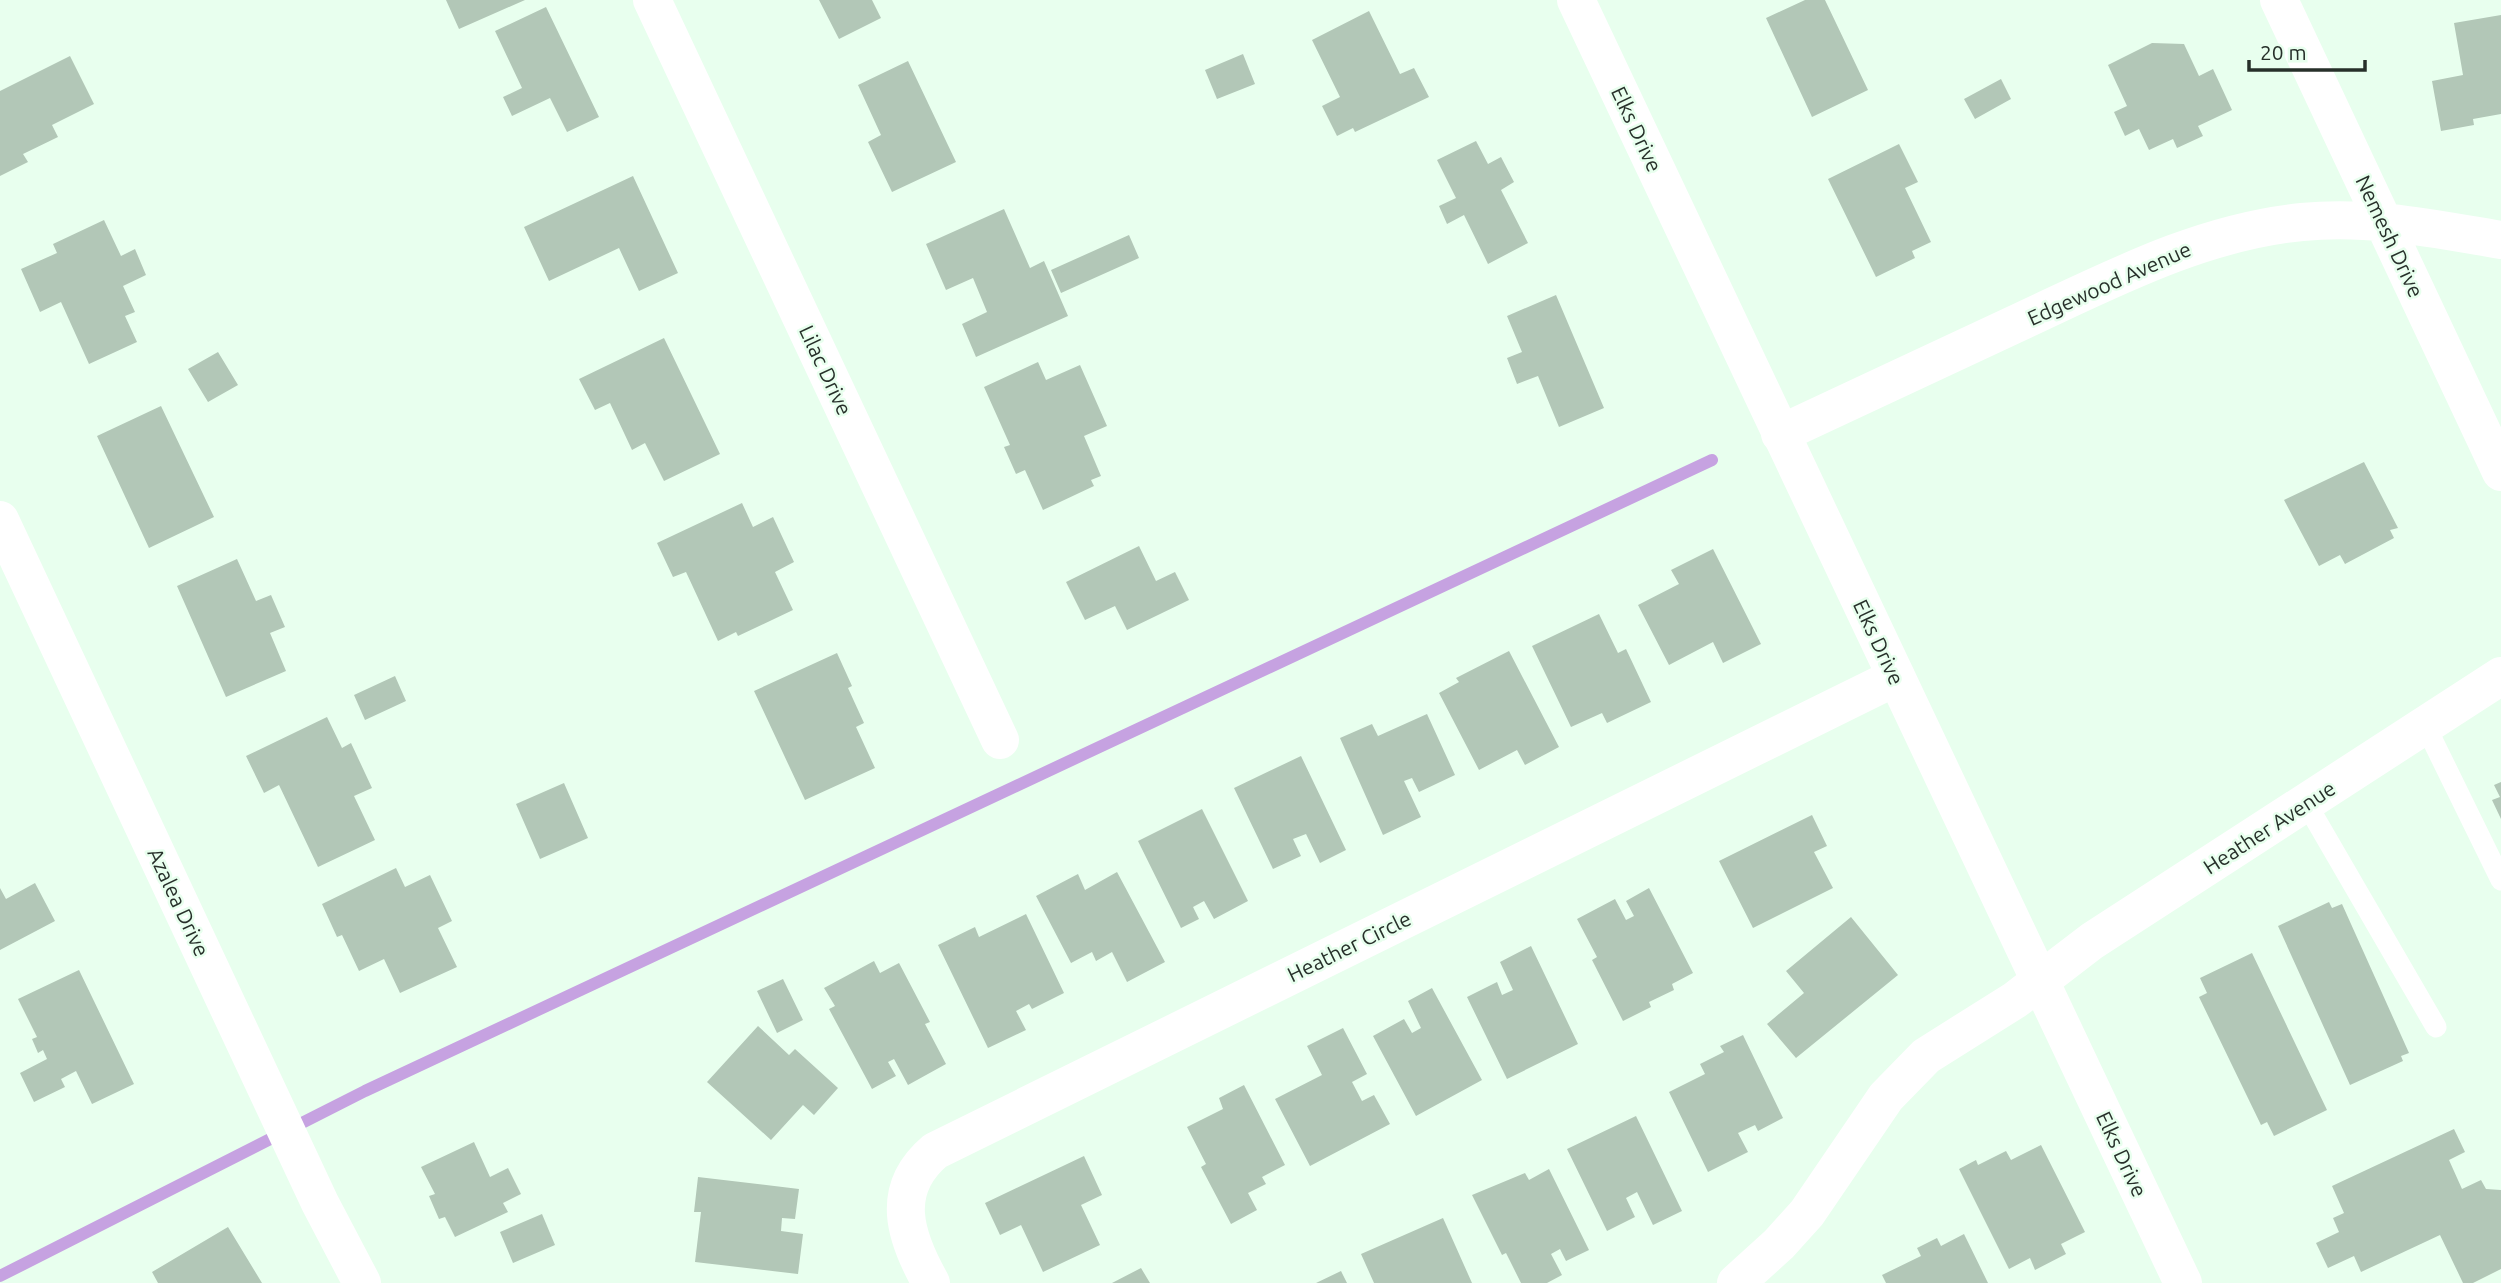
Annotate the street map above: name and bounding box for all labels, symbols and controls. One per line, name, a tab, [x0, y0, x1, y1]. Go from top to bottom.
scale bar	[2249, 28, 2364, 72]
text: 20 m	[2260, 40, 2307, 64]
street label: Elks Drive	[1607, 82, 1667, 176]
street label: Nemesh Drive	[2351, 171, 2429, 301]
street label: Edgewood Avenue	[2024, 236, 2194, 330]
street label: Lilac Drive	[795, 321, 857, 419]
street label: Elks Drive	[1849, 595, 1909, 689]
street label: Heather Avenue	[2199, 775, 2339, 879]
street label: Azalea Drive	[143, 844, 215, 960]
street label: Heather Circle	[1283, 906, 1415, 986]
street label: Elks Drive	[2092, 1107, 2152, 1201]

